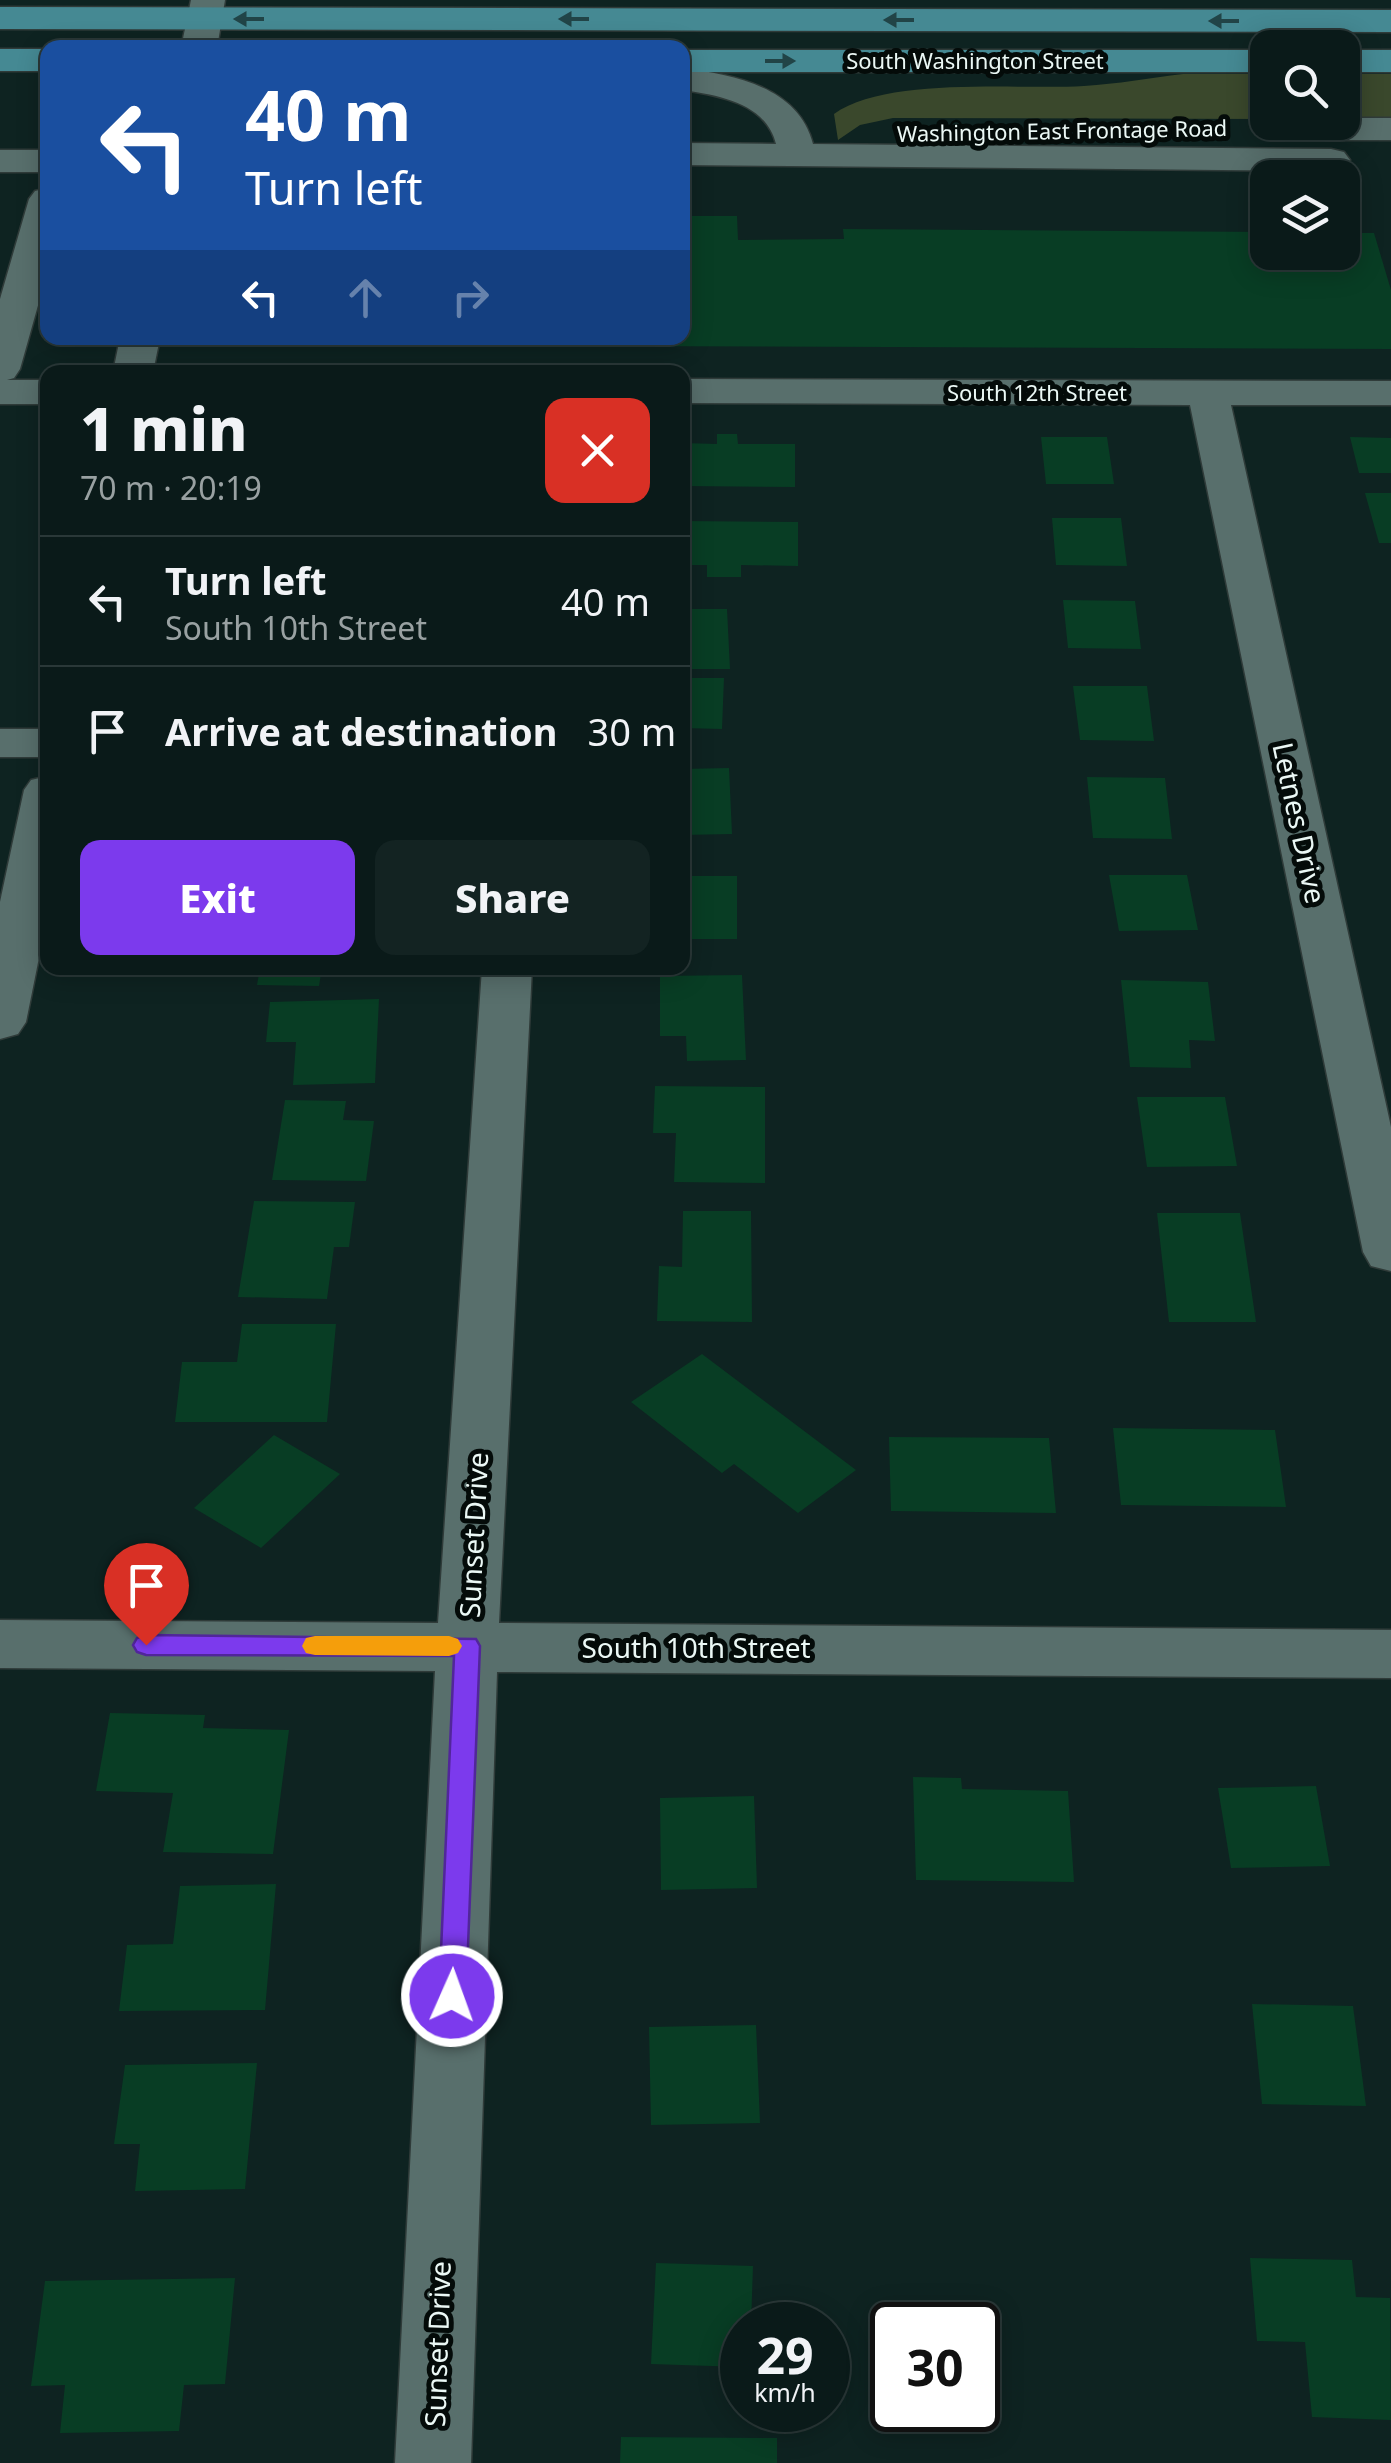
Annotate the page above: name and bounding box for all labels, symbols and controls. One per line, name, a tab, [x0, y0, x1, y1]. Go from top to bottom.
one-way arrow	[232, 11, 264, 27]
one-way arrow	[557, 11, 589, 27]
one-way arrow	[882, 12, 914, 28]
one-way arrow	[1207, 13, 1239, 29]
map controls	[1250, 30, 1360, 270]
button: search	[1250, 30, 1360, 140]
street label: South Washington Street	[846, 45, 1104, 75]
one-way arrow	[765, 53, 796, 69]
text: 40 m	[245, 66, 412, 162]
icon: left	[80, 80, 210, 210]
street label: Washington East Frontage Road	[897, 112, 1227, 148]
text: Turn left	[245, 157, 422, 218]
button: layers	[1250, 160, 1360, 270]
icon: left	[233, 270, 288, 325]
icon: ahead	[338, 270, 393, 325]
icon: right	[443, 270, 498, 325]
street label: South 12th Street	[947, 377, 1127, 407]
text: 1 min	[80, 387, 248, 469]
button: close	[545, 398, 650, 503]
text: 70 m · 20:19	[80, 466, 262, 509]
text: Turn left	[165, 554, 327, 606]
icon: left	[80, 574, 135, 629]
text: 40 m	[561, 575, 650, 627]
text: South 10th Street	[165, 606, 427, 649]
icon: arrive	[80, 704, 135, 759]
text: Arrive at destination	[165, 705, 557, 757]
text: 30 m	[587, 705, 676, 757]
street label: Letnes Drive	[1264, 739, 1336, 907]
button: Exit	[80, 840, 355, 955]
button: Share	[375, 840, 650, 955]
street label: Sunset Drive	[450, 1451, 496, 1619]
pin	[104, 1543, 189, 1646]
icon: arrive	[119, 1558, 174, 1613]
street label: South 10th Street	[581, 1628, 811, 1666]
position arrow	[400, 1944, 504, 2048]
street label: Sunset Drive	[415, 2260, 459, 2427]
speed limit sign: 30	[870, 2302, 1000, 2432]
text: 29	[756, 2321, 814, 2389]
text: km/h	[754, 2375, 816, 2409]

